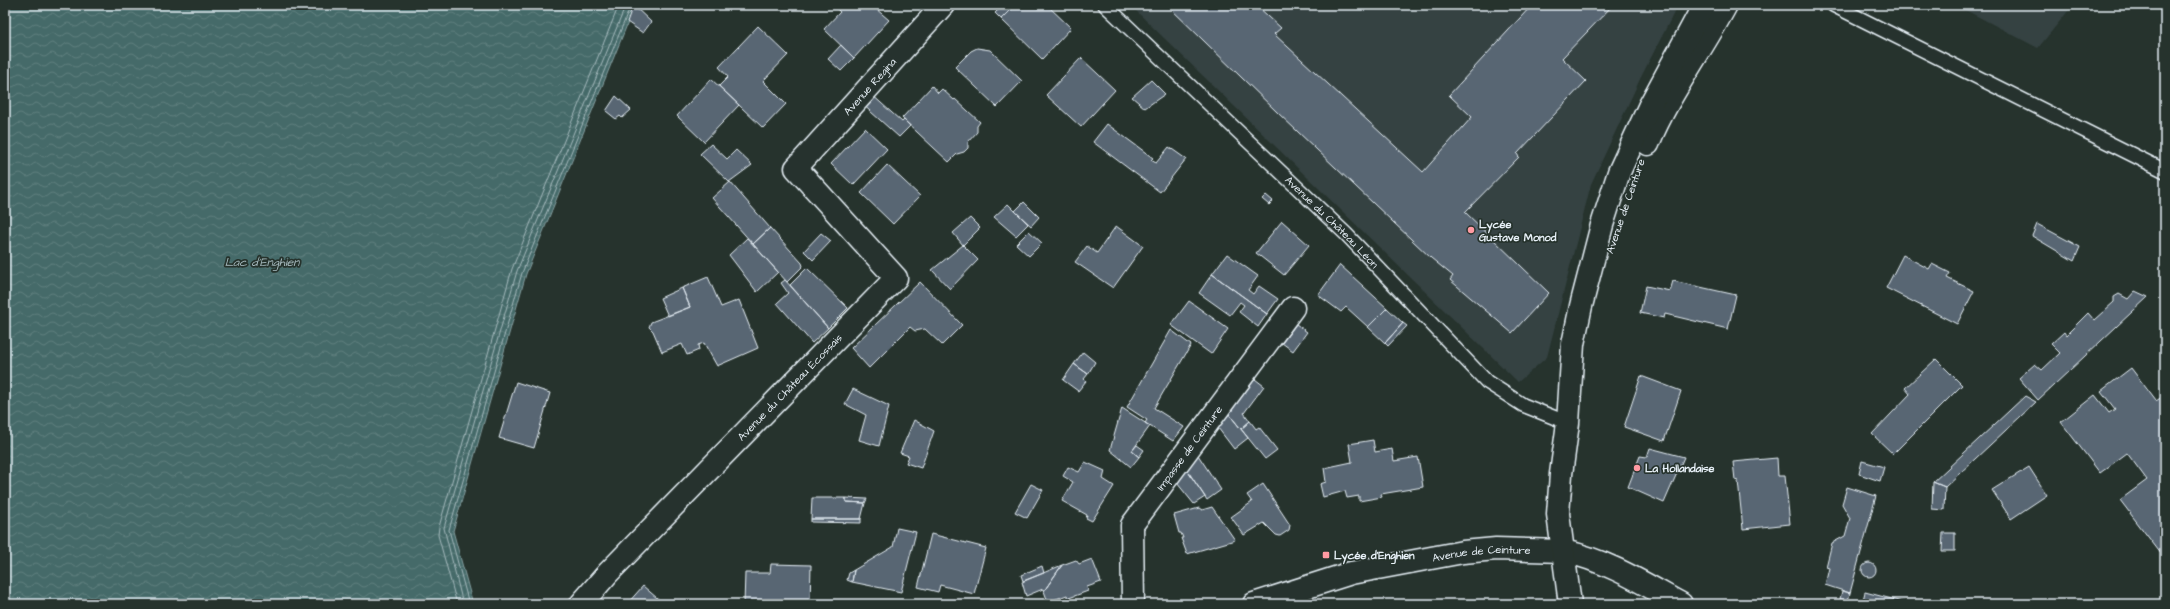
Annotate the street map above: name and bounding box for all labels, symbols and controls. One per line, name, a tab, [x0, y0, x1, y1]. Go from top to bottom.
street label: Avenue Regina	[840, 54, 900, 119]
street label: Avenue de Ceinture	[1602, 157, 1649, 255]
street label: Avenue du Château Léon	[1281, 173, 1382, 272]
place label: Lycée Gustave Monod	[1479, 217, 1557, 245]
marker: Lycée Gustave Monod	[1466, 225, 1476, 235]
water label: Lac d'Enghien	[225, 254, 300, 272]
street label: Avenue du Château Écossais	[734, 330, 846, 444]
street label: Impasse de Ceinture	[1153, 403, 1226, 494]
place label: La Hollandaise	[1645, 461, 1714, 476]
marker: La Hollandaise	[1632, 463, 1642, 473]
street label: Avenue de Ceinture	[1431, 542, 1531, 566]
place label: Lycée d'Enghien	[1334, 548, 1415, 565]
marker: Lycée d'Enghien	[1321, 550, 1331, 560]

